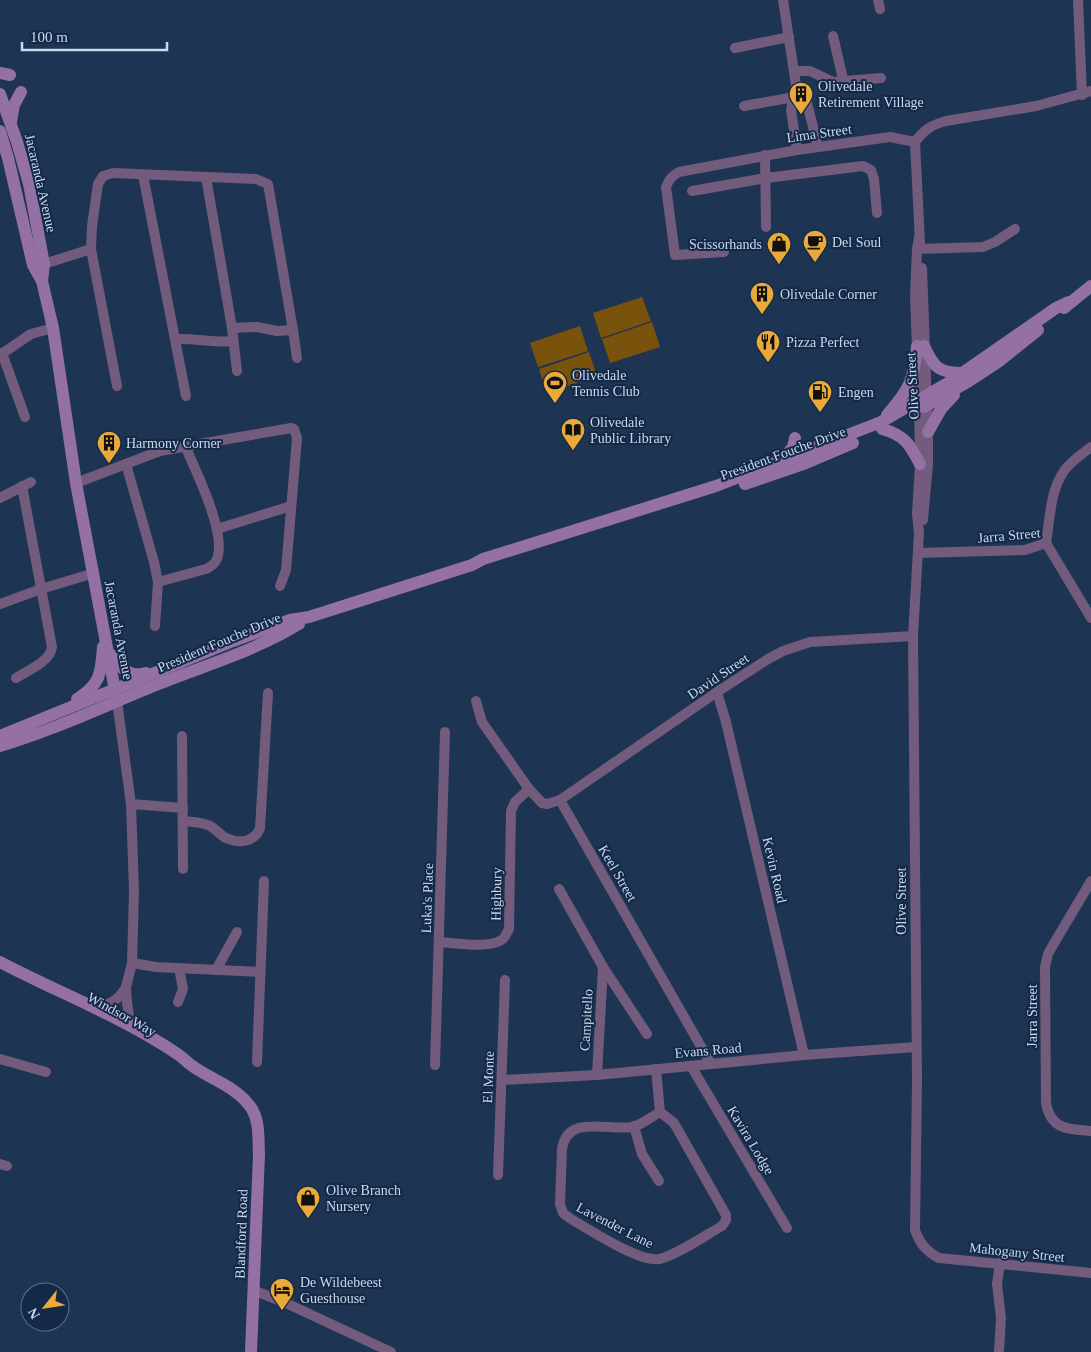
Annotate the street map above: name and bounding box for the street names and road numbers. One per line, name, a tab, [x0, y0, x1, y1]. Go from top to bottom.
street label: Lima Street	[785, 121, 853, 145]
street label: Jacaranda Avenue	[22, 133, 59, 234]
street label: Olive Street	[903, 352, 922, 420]
street label: President Fouche Drive	[718, 424, 848, 483]
street label: Jarra Street	[977, 525, 1041, 546]
street label: Jacaranda Avenue	[102, 579, 135, 681]
street label: President Fouche Drive	[155, 610, 283, 675]
street label: David Street	[685, 650, 752, 702]
street label: Kevin Road	[760, 836, 789, 905]
street label: Keel Street	[595, 842, 640, 904]
street label: Luka's Place	[419, 862, 436, 934]
street label: Highbury	[489, 867, 504, 921]
street label: Olive Street	[894, 867, 909, 935]
street label: Jarra Street	[1025, 984, 1040, 1048]
street label: Windsor Way	[85, 989, 159, 1039]
street label: Campitello	[577, 989, 596, 1051]
street label: Evans Road	[674, 1040, 742, 1061]
street label: El Monte	[480, 1051, 497, 1104]
street label: Kavira Lodge	[724, 1103, 777, 1177]
street label: Blandford Road	[232, 1189, 251, 1279]
street label: Lavender Lane	[574, 1200, 656, 1251]
street label: Mahogany Street	[968, 1240, 1066, 1265]

